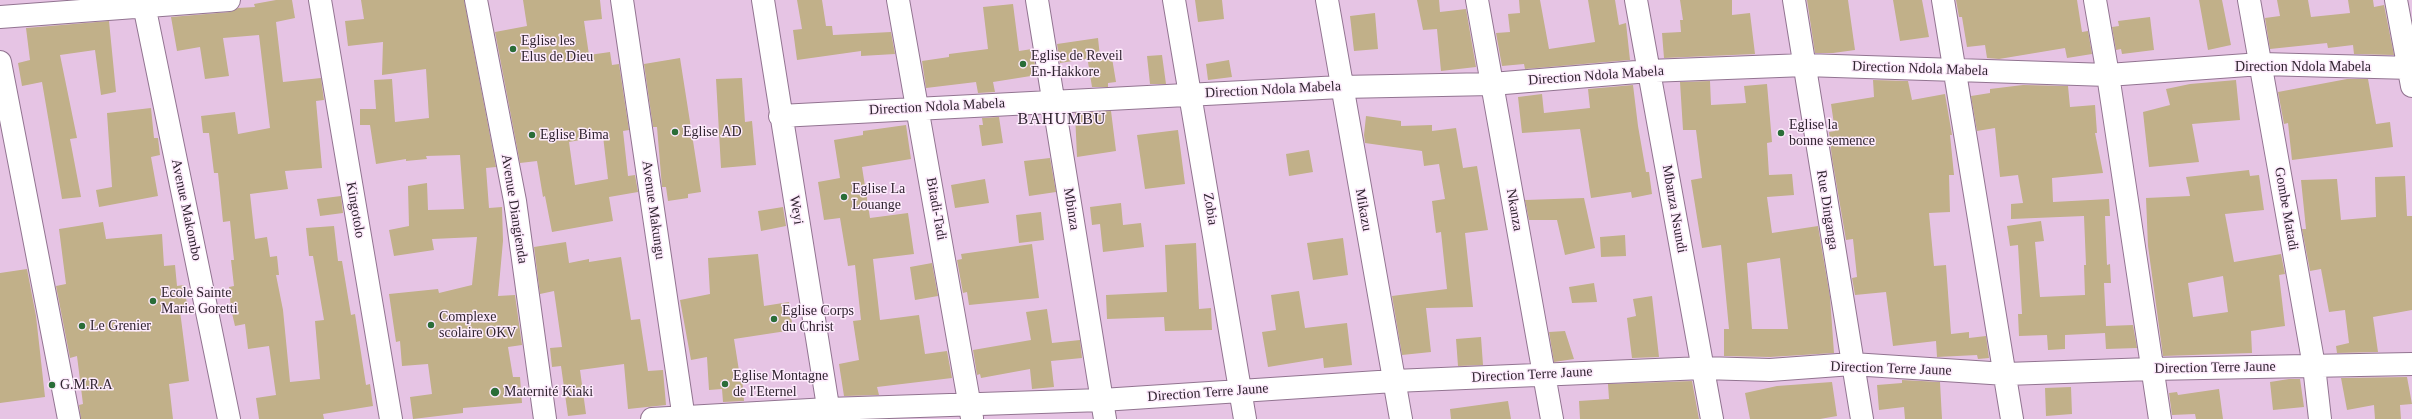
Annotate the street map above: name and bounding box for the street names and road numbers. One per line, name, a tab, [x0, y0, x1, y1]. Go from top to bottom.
street label: Direction Ndola Mabela	[1852, 58, 1988, 80]
street label: Direction Ndola Mabela	[2235, 59, 2371, 75]
street label: Direction Ndola Mabela	[1528, 63, 1664, 89]
street label: Direction Ndola Mabela	[1205, 78, 1341, 102]
street label: Direction Ndola Mabela	[869, 95, 1005, 119]
street label: Avenue Diangienda	[497, 153, 531, 265]
street label: Avenue Makombo	[167, 158, 205, 262]
street label: Avenue Makungu	[638, 159, 668, 261]
street label: Mbanza Nsundi	[1658, 164, 1690, 254]
street label: Gombe Matadi	[2270, 166, 2302, 252]
street label: Rue Dinganga	[1812, 169, 1842, 251]
street label: Bitadi-Tadi	[922, 176, 950, 242]
street label: Kingotolo	[342, 181, 368, 239]
street label: Mbinza	[1059, 187, 1083, 231]
street label: Mikazu	[1351, 187, 1375, 233]
street label: Nkanza	[1502, 187, 1526, 233]
street label: Zobia	[1199, 192, 1221, 226]
street label: Weyi	[785, 194, 807, 226]
street label: Direction Terre Jaune	[1830, 358, 1952, 380]
street label: Direction Terre Jaune	[2154, 359, 2276, 377]
street label: Direction Terre Jaune	[1471, 363, 1593, 387]
street label: Direction Terre Jaune	[1147, 380, 1269, 406]

